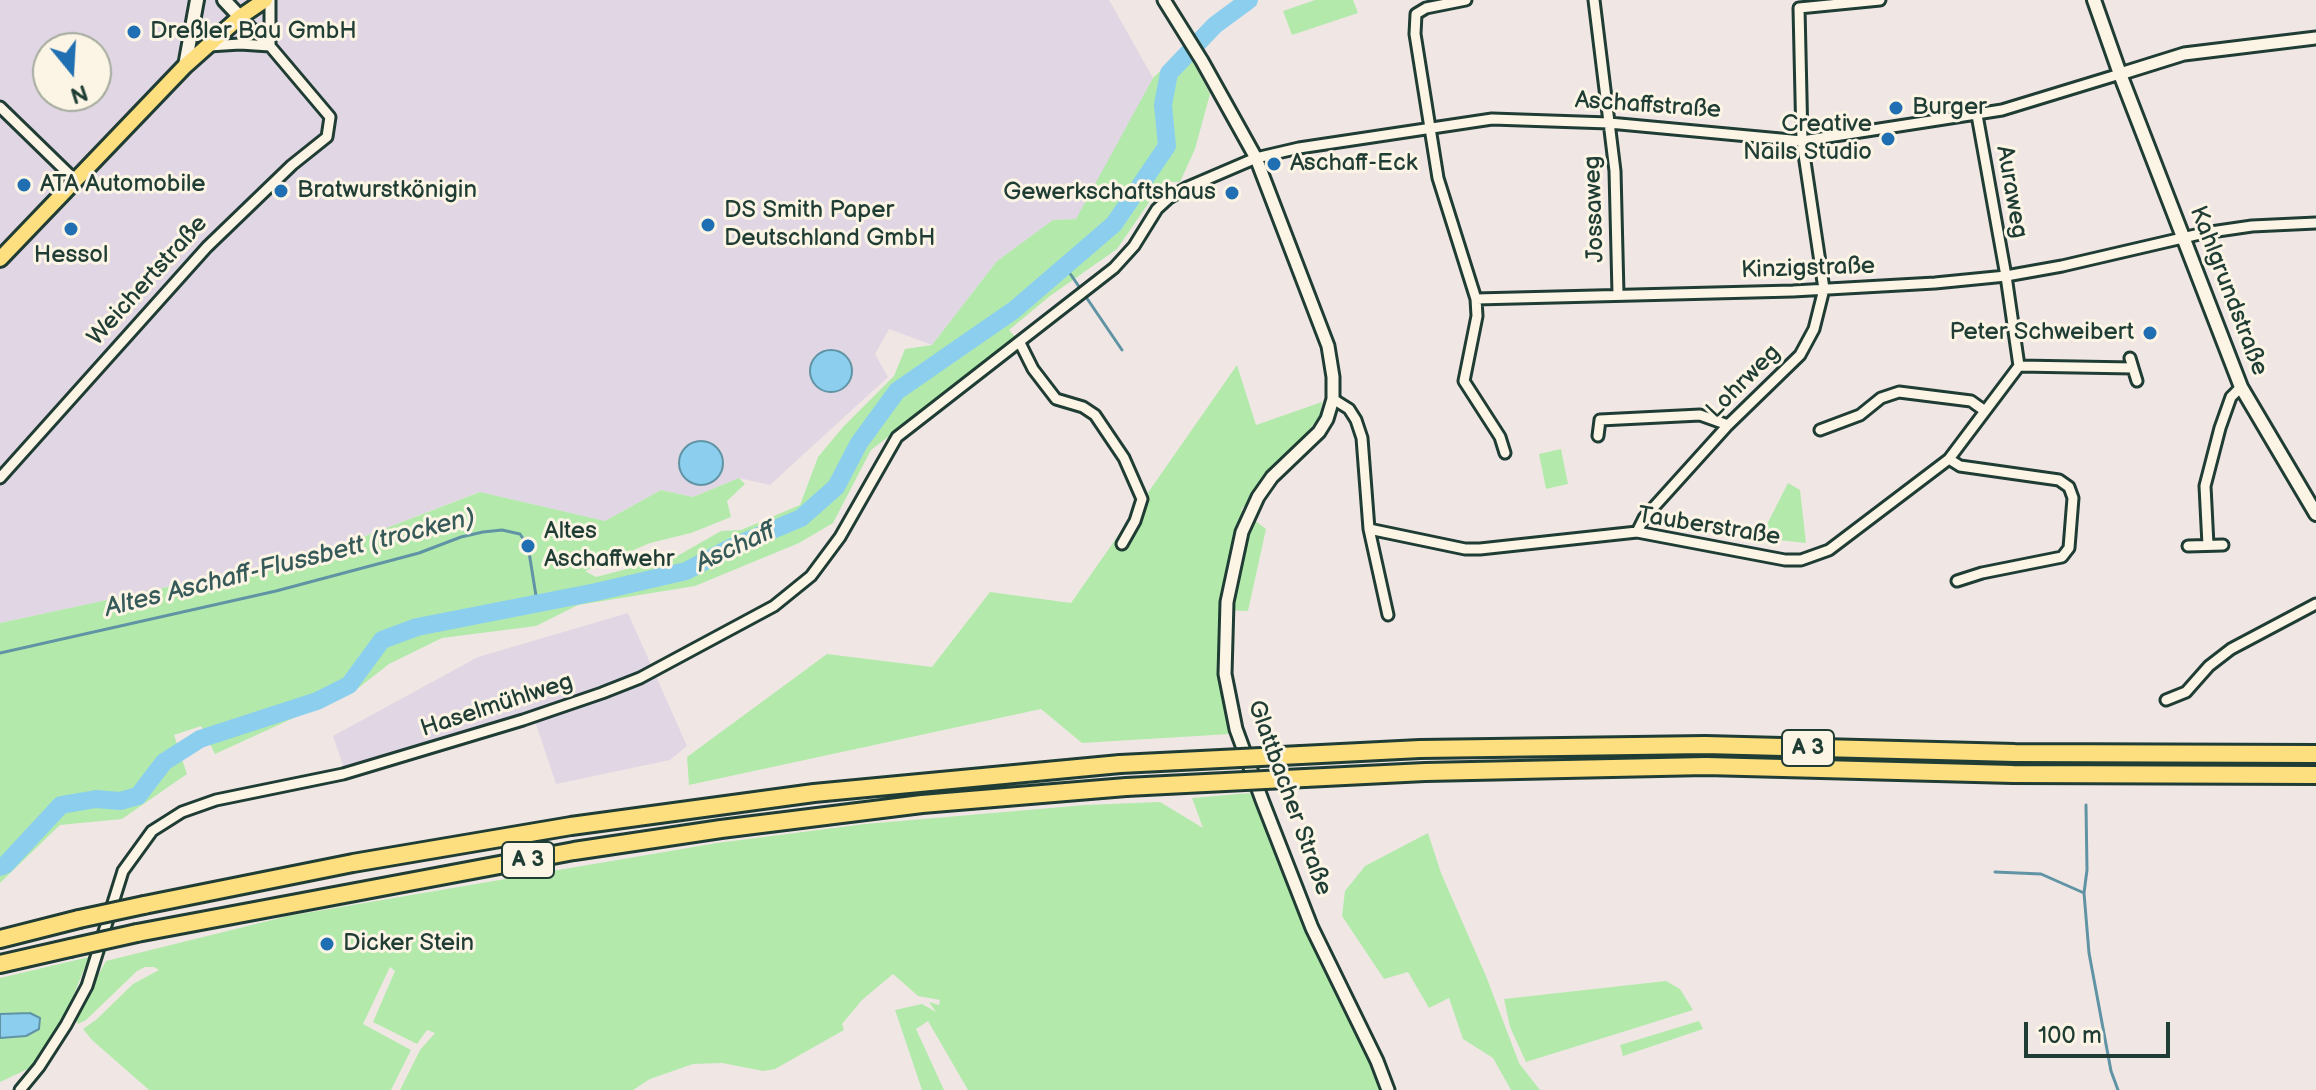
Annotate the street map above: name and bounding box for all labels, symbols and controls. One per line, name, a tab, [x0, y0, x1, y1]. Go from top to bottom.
place label: Dreßler Bau GmbH	[150, 18, 357, 46]
marker: Dreßler Bau GmbH	[125, 23, 143, 41]
north arrow	[32, 32, 112, 112]
text: N	[67, 78, 91, 109]
street label: Aschaffstraße	[1574, 87, 1722, 125]
place label: Burger	[1912, 94, 1987, 122]
marker: Burger	[1887, 99, 1905, 117]
place label: Creative Nails Studio	[1743, 111, 1872, 167]
marker: Creative Nails Studio	[1879, 130, 1897, 148]
street label: Auraweg	[1989, 143, 2033, 241]
place label: Aschaff-Eck	[1290, 150, 1417, 178]
marker: Aschaff-Eck	[1265, 155, 1283, 173]
street label: Jossaweg	[1579, 155, 1611, 263]
place label: ATA Automobile	[40, 171, 205, 199]
marker: ATA Automobile	[15, 176, 33, 194]
place label: Bratwurstkönigin	[297, 177, 477, 205]
place label: Gewerkschaftshaus	[1003, 179, 1216, 207]
marker: Bratwurstkönigin	[272, 182, 290, 200]
marker: Gewerkschaftshaus	[1223, 184, 1241, 202]
place label: DS Smith Paper Deutschland GmbH	[724, 197, 935, 253]
street label: Kahlgrundstraße	[2182, 202, 2274, 380]
street label: Weichertstraße	[82, 210, 214, 352]
marker: DS Smith Paper Deutschland GmbH	[699, 216, 717, 234]
marker: Hessol	[62, 220, 80, 238]
place label: Hessol	[34, 242, 108, 270]
street label: Kinzigstraße	[1740, 252, 1876, 286]
place label: Peter Schweibert	[1949, 319, 2134, 347]
marker: Peter Schweibert	[2141, 324, 2159, 342]
street label: Lohrweg	[1701, 339, 1787, 425]
street label: Tauberstraße	[1636, 502, 1782, 552]
water label: Altes Aschaff-Flussbett (trocken)	[102, 503, 478, 625]
water label: Aschaff	[691, 516, 781, 580]
place label: Altes Aschaffwehr	[544, 518, 674, 574]
marker: Altes Aschaffwehr	[519, 537, 537, 555]
street label: Haselmühlweg	[417, 668, 577, 744]
street label: Glattbacher Straße	[1240, 697, 1338, 899]
road number: A 3	[1782, 730, 1834, 766]
road number: A 3	[502, 842, 554, 878]
place label: Dicker Stein	[343, 930, 474, 958]
marker: Dicker Stein	[318, 935, 336, 953]
scale bar	[2028, 1006, 2174, 1056]
text: 100 m	[2038, 1021, 2102, 1050]

